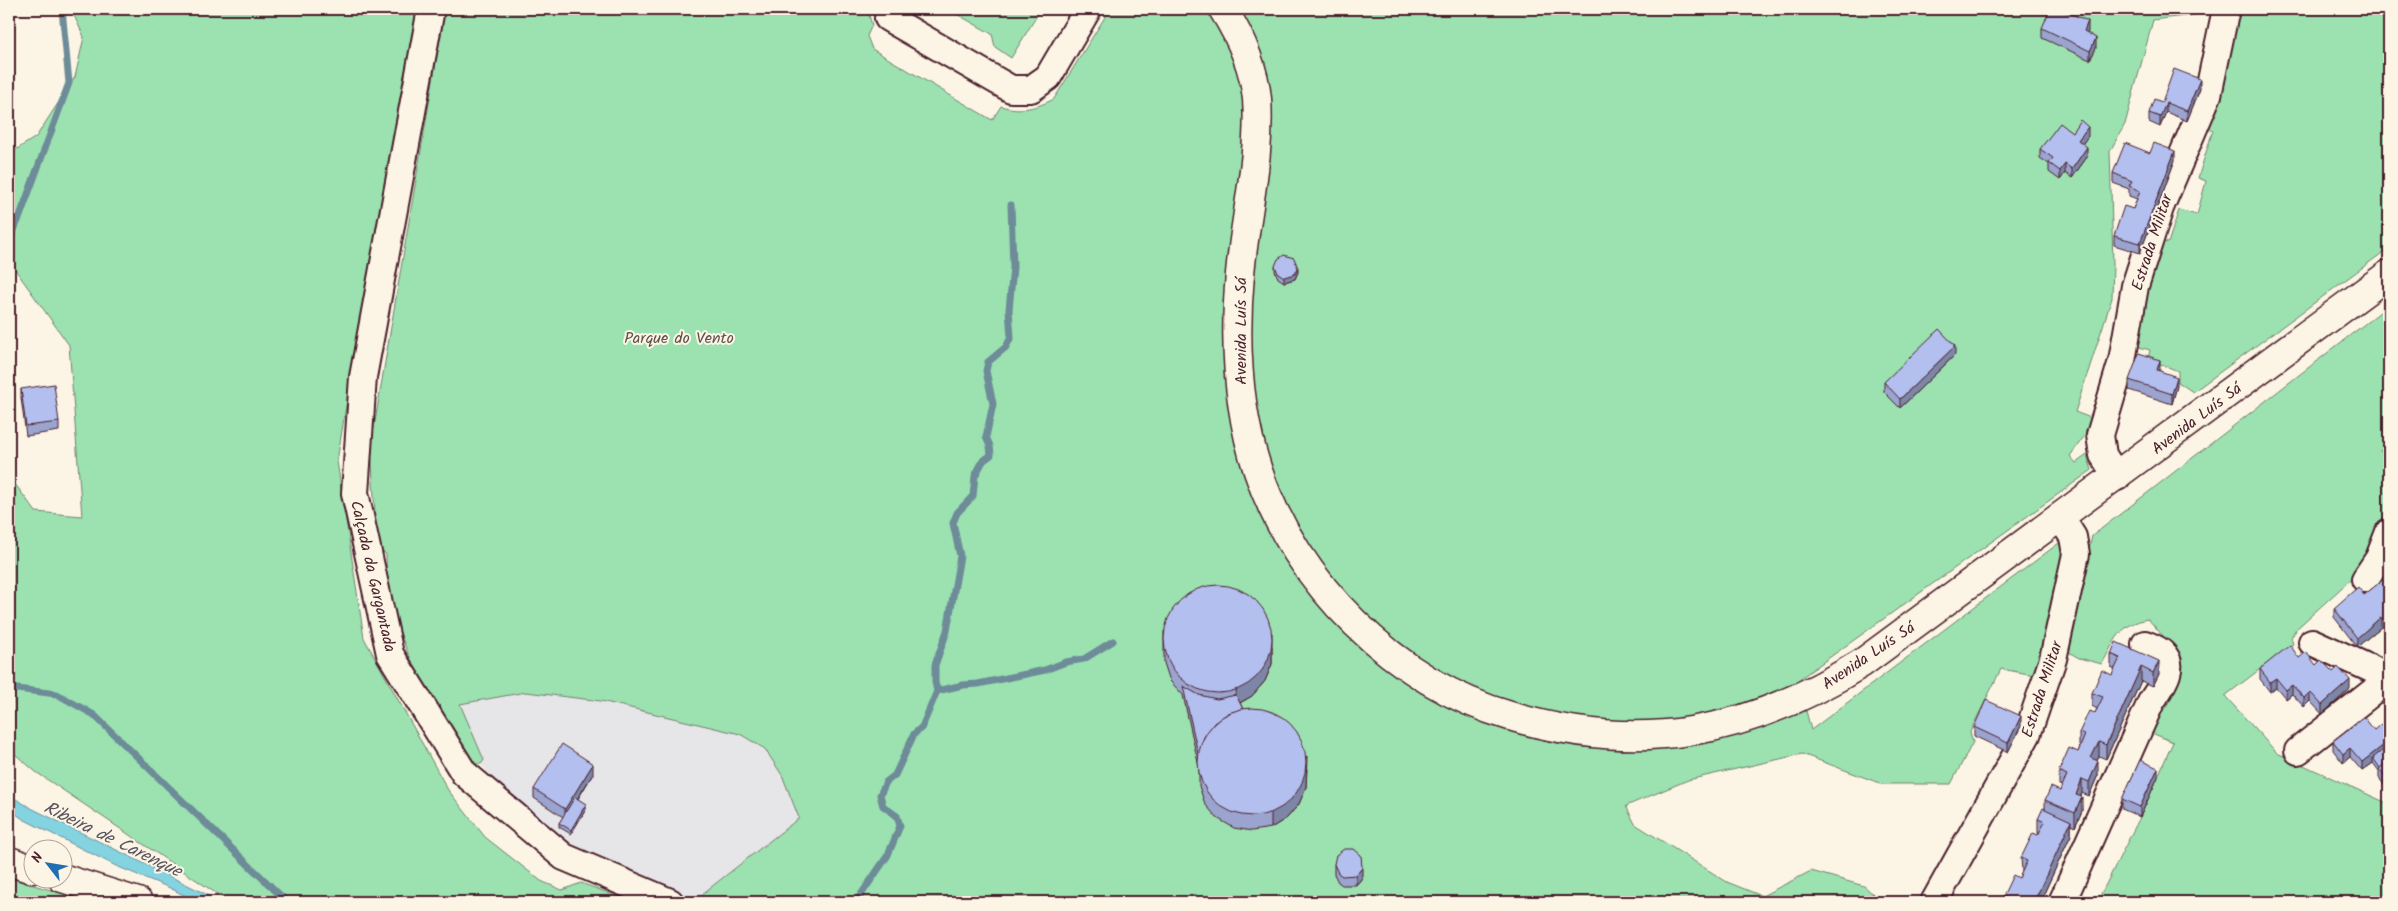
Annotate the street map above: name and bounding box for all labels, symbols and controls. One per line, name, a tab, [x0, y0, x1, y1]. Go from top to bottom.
street label: Estrada Militar	[2125, 189, 2180, 294]
street label: Avenida Luís Sá	[1229, 276, 1254, 385]
park label: Parque do Vento	[624, 326, 734, 351]
street label: Avenida Luís Sá	[2146, 376, 2248, 462]
street label: Calçada da Gargantada	[343, 498, 402, 655]
street label: Avenida Luís Sá	[1817, 615, 1922, 697]
street label: Estrada Militar	[2015, 636, 2070, 741]
water label: Ribeira de Carenque	[38, 794, 188, 887]
north arrow	[22, 838, 72, 888]
text: N	[26, 848, 50, 867]

